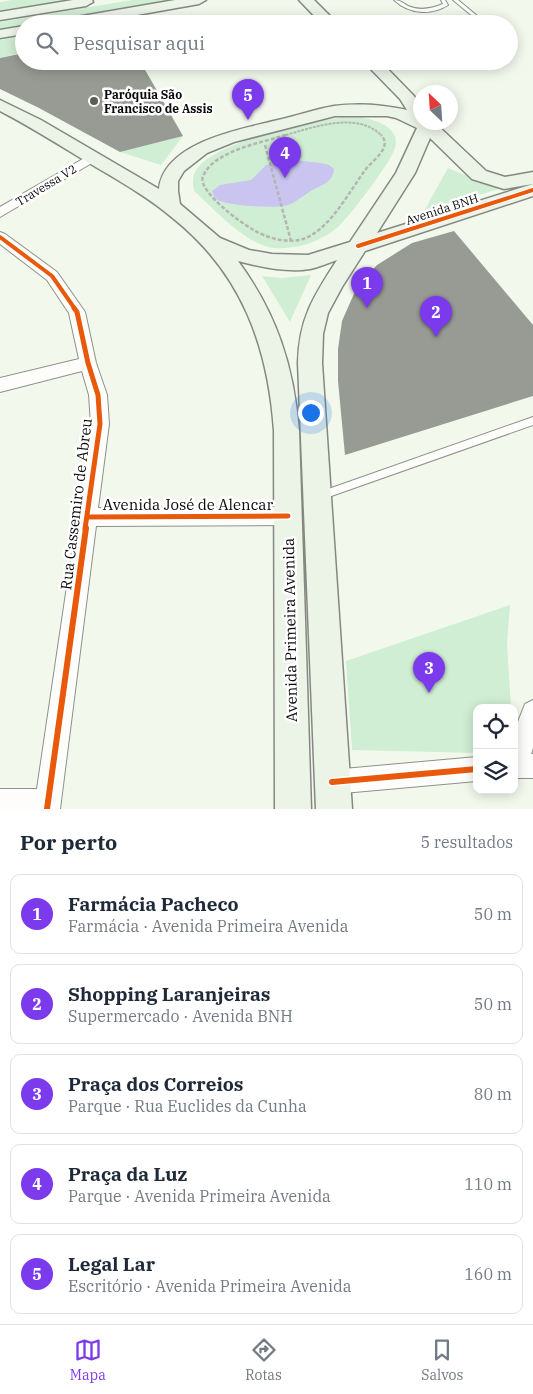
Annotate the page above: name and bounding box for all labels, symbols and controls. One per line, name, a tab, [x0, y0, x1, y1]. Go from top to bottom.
search box	[15, 15, 518, 70]
icon: search	[33, 29, 61, 57]
text: Pesquisar aqui	[73, 31, 205, 55]
pin: 5	[232, 79, 264, 120]
north arrow	[413, 85, 458, 130]
place label: Paróquia São Francisco de Assis	[104, 87, 213, 116]
marker: Paróquia São Francisco de Assis	[88, 95, 100, 107]
pin: 4	[269, 137, 301, 178]
street label: Travessa V2	[13, 161, 79, 209]
street label: Avenida BNH	[404, 190, 480, 228]
pin: 1	[351, 267, 383, 308]
pin: 2	[420, 296, 452, 337]
your location	[298, 400, 324, 426]
street label: Rua Cassemiro de Abreu	[56, 417, 96, 591]
street label: Avenida José de Alencar	[103, 495, 274, 514]
street label: Avenida Primeira Avenida	[279, 538, 301, 722]
pin: 3	[413, 652, 445, 693]
map controls	[473, 704, 518, 794]
button: locate	[473, 704, 518, 749]
button: layers	[473, 749, 518, 794]
text: Por perto	[20, 828, 117, 856]
text: 5 resultados	[421, 832, 513, 852]
text: Farmácia Pacheco	[68, 892, 239, 916]
text: 1	[32, 904, 42, 924]
text: 50 m	[474, 904, 512, 924]
text: Farmácia · Avenida Primeira Avenida	[68, 916, 348, 936]
text: Shopping Laranjeiras	[68, 982, 271, 1006]
text: 2	[32, 994, 42, 1014]
text: 50 m	[474, 994, 512, 1014]
text: Supermercado · Avenida BNH	[68, 1006, 293, 1026]
text: Praça dos Correios	[68, 1072, 244, 1096]
text: 3	[32, 1084, 42, 1104]
text: 80 m	[474, 1084, 512, 1104]
text: Parque · Rua Euclides da Cunha	[68, 1096, 307, 1116]
text: Praça da Luz	[68, 1162, 187, 1186]
text: 4	[32, 1174, 42, 1194]
text: 110 m	[464, 1174, 512, 1194]
text: Parque · Avenida Primeira Avenida	[68, 1186, 331, 1206]
text: Legal Lar	[68, 1252, 155, 1276]
text: 5	[32, 1264, 42, 1284]
text: 160 m	[464, 1264, 512, 1284]
text: Escritório · Avenida Primeira Avenida	[68, 1276, 352, 1296]
tab: Mapa	[70, 1336, 106, 1384]
tab: Rotas	[245, 1336, 282, 1384]
tab: Salvos	[421, 1336, 463, 1384]

